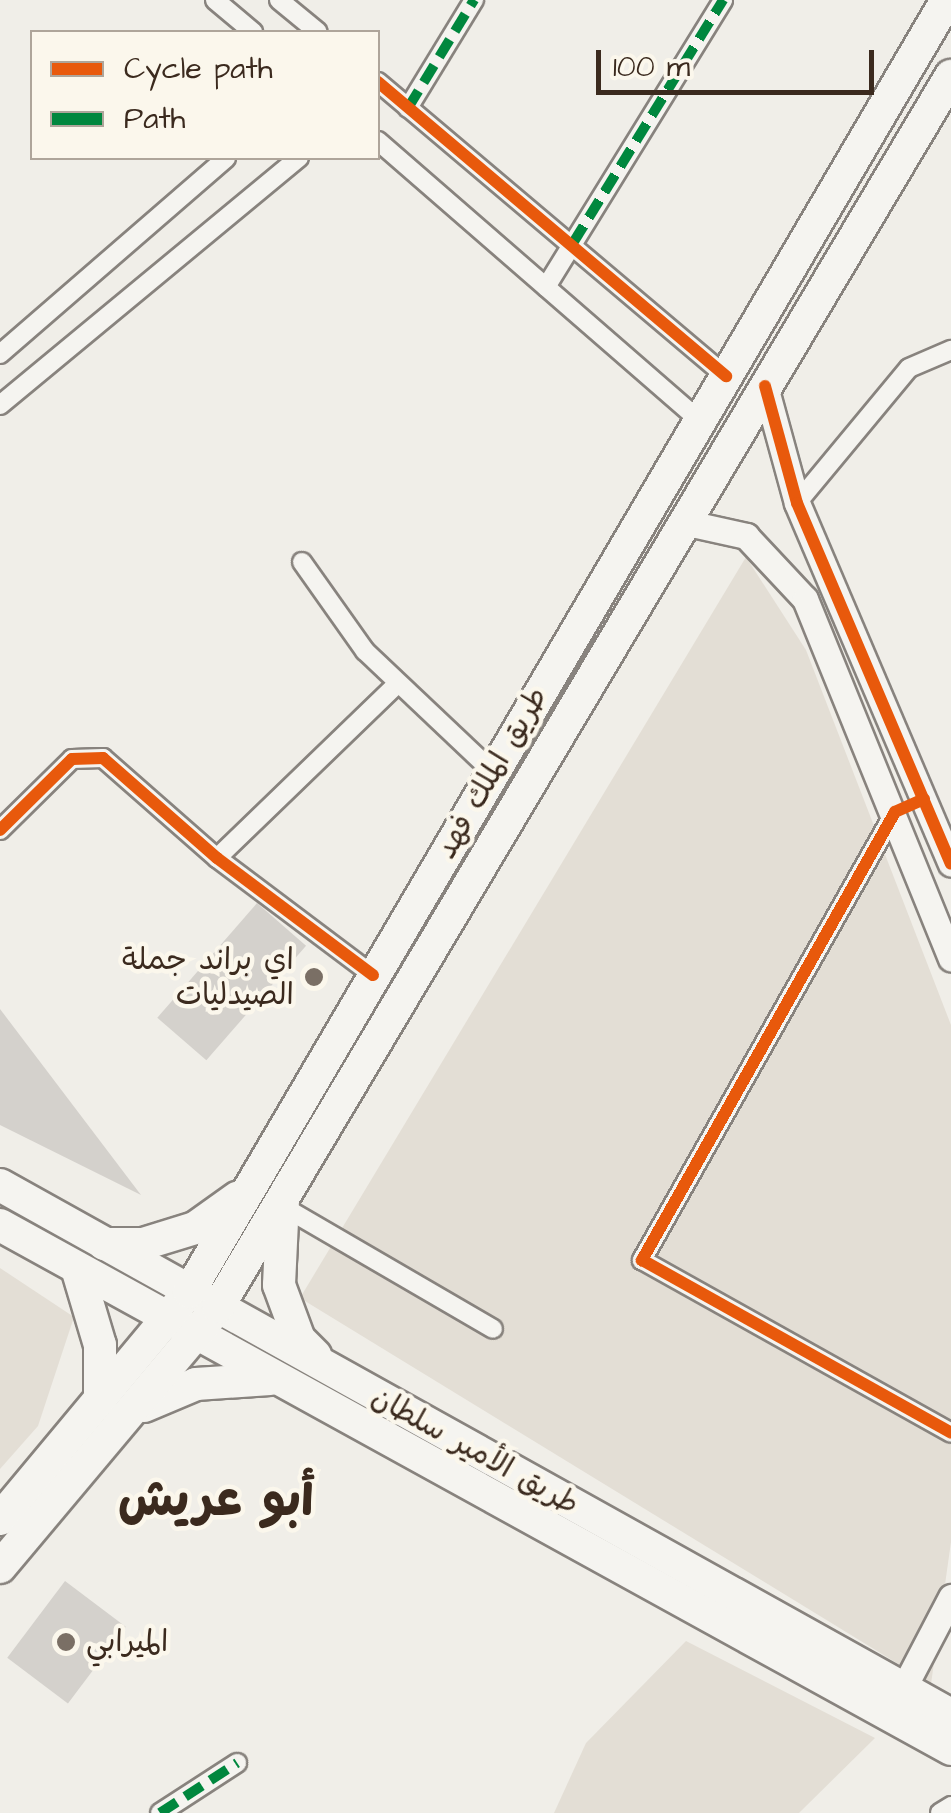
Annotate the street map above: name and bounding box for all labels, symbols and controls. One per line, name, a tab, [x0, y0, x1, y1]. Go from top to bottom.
legend	[30, 30, 380, 160]
scale bar	[601, 30, 878, 92]
text: 100 m	[613, 46, 690, 88]
text: Cycle path	[124, 48, 273, 90]
text: Path	[124, 98, 185, 140]
street label: طريق الملك فهد	[428, 681, 556, 865]
place label: اي براند جملة الصيدليات	[122, 942, 294, 1012]
marker: اي براند جملة الصيدليات	[303, 966, 325, 988]
street label: طريق الأمير سلطان	[365, 1379, 585, 1523]
district label: أبو عريش	[118, 1471, 314, 1531]
place label: الميرابي	[86, 1624, 168, 1660]
marker: الميرابي	[55, 1631, 77, 1653]

